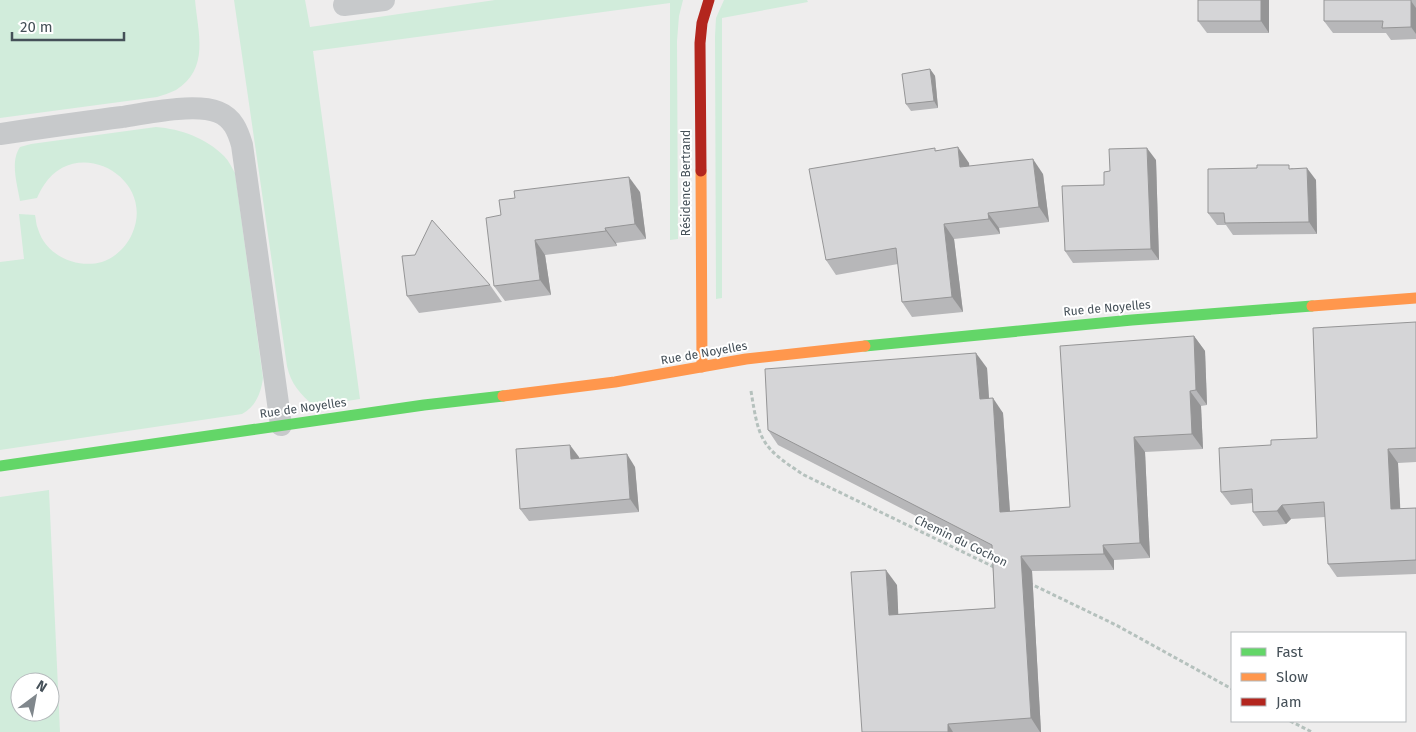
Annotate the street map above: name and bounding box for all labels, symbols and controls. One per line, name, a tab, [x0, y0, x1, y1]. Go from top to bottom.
scale bar	[12, 10, 125, 42]
text: 20 m	[20, 18, 53, 36]
street label: Résidence Bertrand	[679, 130, 693, 236]
street label: Rue de Noyelles	[1063, 297, 1152, 319]
street label: Rue de Noyelles	[660, 338, 749, 367]
street label: Rue de Noyelles	[259, 395, 348, 421]
street label: Chemin du Cochon	[912, 512, 1010, 570]
legend	[1231, 632, 1406, 722]
text: Fast	[1276, 643, 1303, 661]
text: Slow	[1276, 668, 1308, 686]
north arrow	[10, 672, 60, 722]
text: N	[33, 677, 50, 696]
text: Jam	[1276, 693, 1302, 711]

